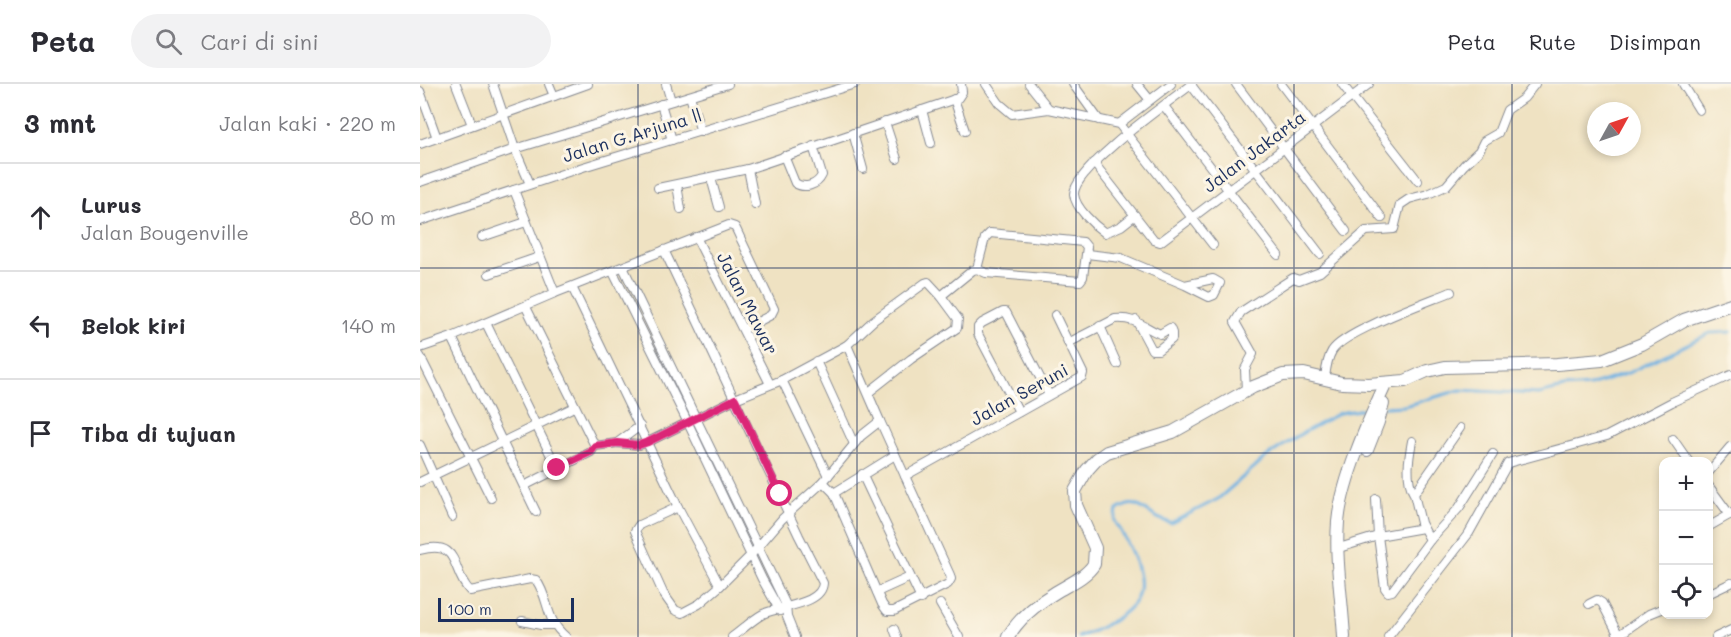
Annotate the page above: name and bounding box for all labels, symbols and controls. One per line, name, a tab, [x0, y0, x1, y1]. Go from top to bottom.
search box	[131, 14, 551, 68]
text: Peta	[30, 23, 95, 59]
icon: search	[152, 25, 185, 58]
text: Cari di sini	[200, 27, 319, 56]
text: Peta	[1448, 28, 1496, 55]
text: Rute	[1529, 28, 1576, 55]
text: Disimpan	[1609, 28, 1701, 55]
street label: Jalan G.Arjuna ll	[559, 102, 705, 168]
north arrow	[1587, 102, 1641, 156]
street label: Jalan Jakarta	[1198, 105, 1310, 197]
text: 3 mnt	[24, 106, 96, 140]
text: Jalan kaki · 220 m	[219, 110, 396, 136]
text: Lurus	[81, 190, 142, 219]
icon: ahead	[24, 201, 57, 234]
text: 80 m	[349, 204, 396, 230]
text: Jalan Bougenville	[81, 219, 249, 245]
street label: Jalan Mawar	[712, 248, 784, 358]
icon: left	[24, 309, 57, 342]
text: Belok kiri	[81, 311, 186, 340]
text: 140 m	[341, 312, 396, 338]
street label: Jalan Seruni	[966, 357, 1072, 431]
icon: arrive	[24, 417, 57, 450]
text: Tiba di tujuan	[81, 419, 236, 448]
route end	[543, 454, 569, 480]
map controls	[1659, 457, 1713, 619]
button: +	[1659, 457, 1713, 511]
route start	[766, 480, 792, 506]
button: −	[1659, 511, 1713, 565]
button: locate	[1659, 565, 1713, 619]
scale bar	[438, 595, 574, 622]
text: 100 m	[447, 598, 492, 619]

